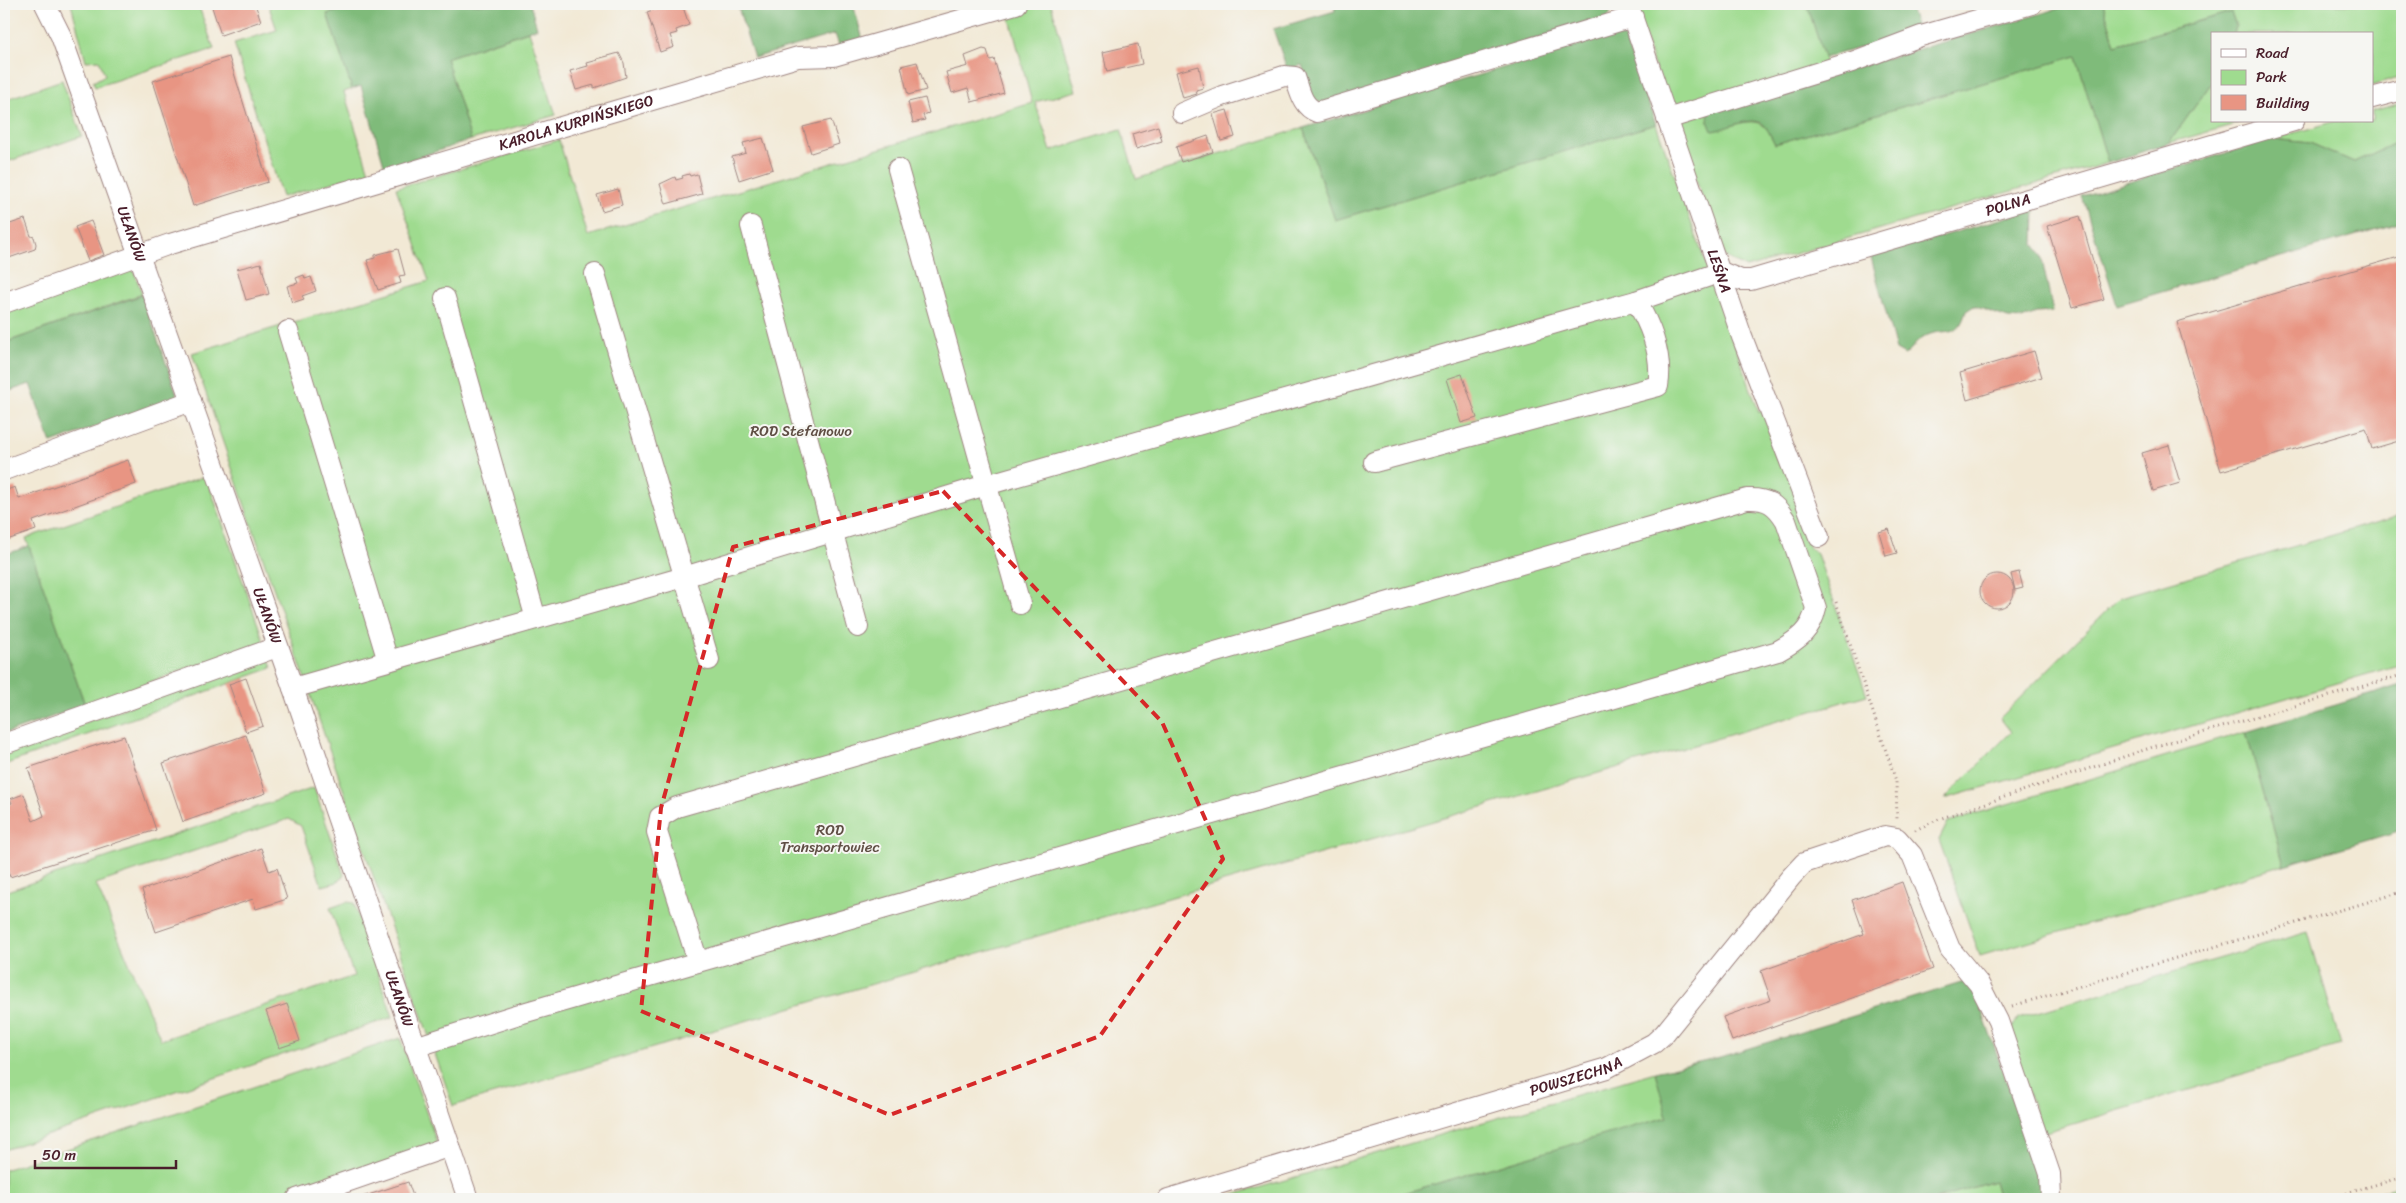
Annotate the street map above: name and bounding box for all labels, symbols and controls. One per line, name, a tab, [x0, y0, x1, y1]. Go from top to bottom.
legend	[2211, 32, 2374, 122]
text: Road	[2256, 40, 2289, 66]
text: Park	[2256, 64, 2287, 90]
street label: KAROLA KURPIŃSKIEGO	[495, 87, 657, 158]
text: Building	[2256, 90, 2310, 116]
street label: POLNA	[1982, 186, 2034, 224]
street label: UŁANÓW	[109, 202, 154, 266]
street label: LEŚNA	[1700, 245, 1739, 296]
park label: ROD Stefanowo	[750, 418, 852, 444]
street label: UŁANÓW	[245, 584, 289, 648]
park label: ROD Transportowiec	[780, 817, 880, 860]
street label: UŁANÓW	[378, 967, 421, 1031]
street label: POWSZECHNA	[1526, 1049, 1627, 1103]
scale bar	[35, 1138, 176, 1170]
text: 50 m	[42, 1142, 77, 1168]

